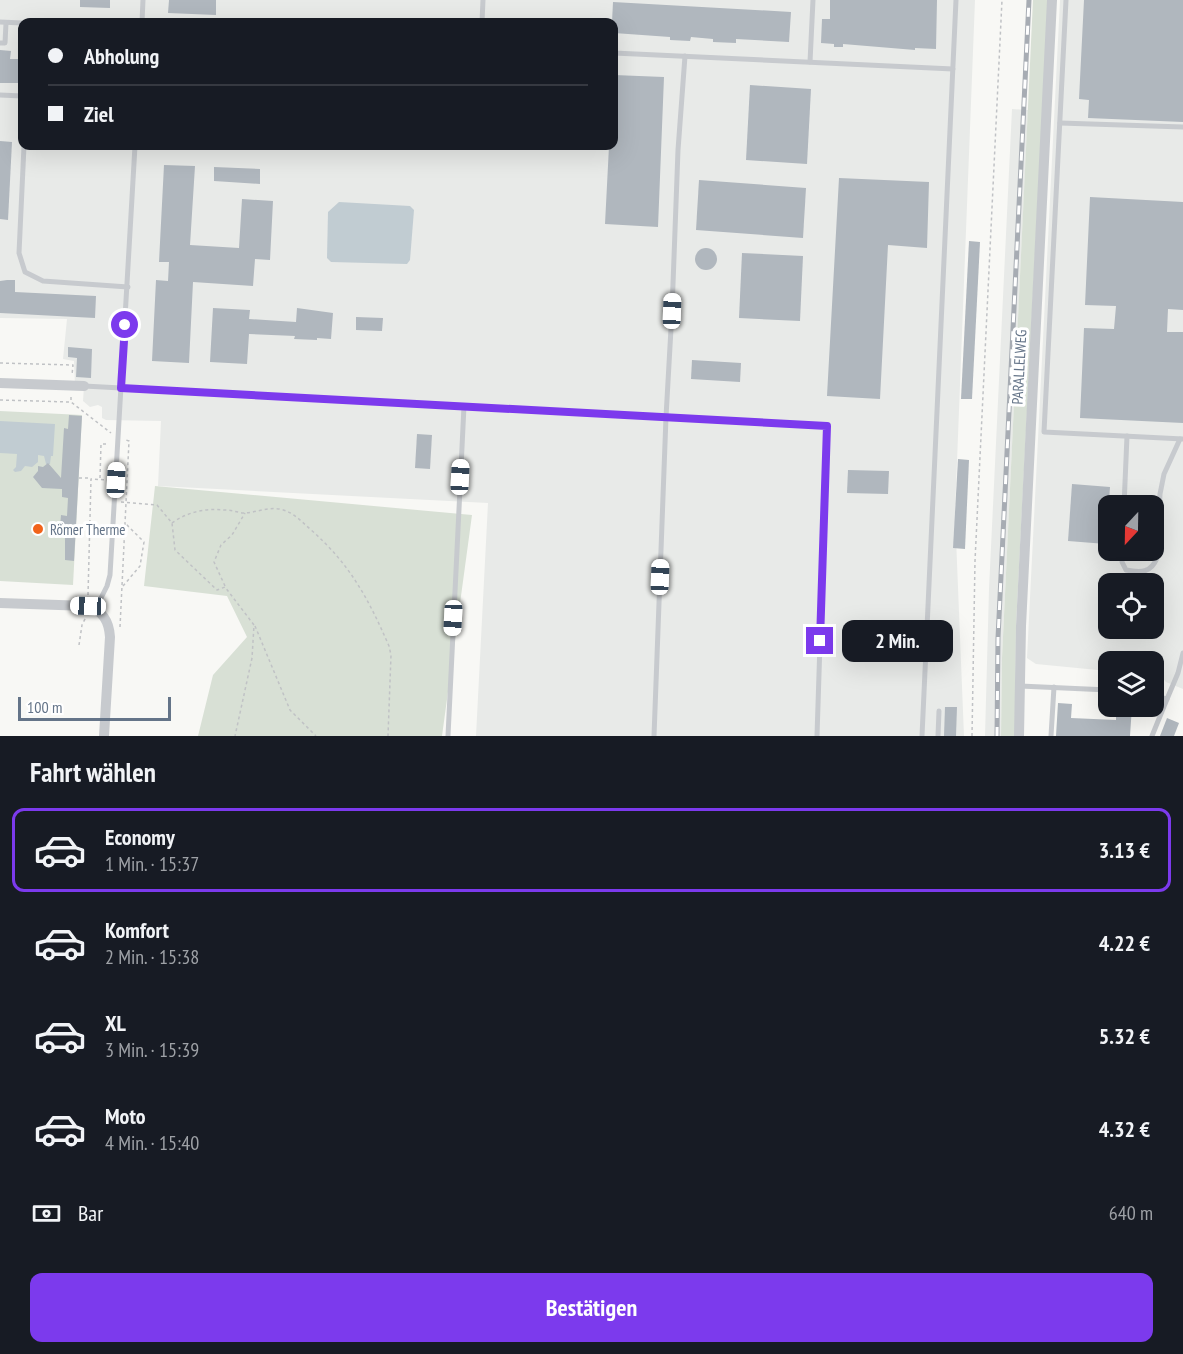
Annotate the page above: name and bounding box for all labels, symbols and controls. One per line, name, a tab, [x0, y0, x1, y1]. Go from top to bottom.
text: Abholung	[84, 42, 159, 70]
text: Ziel	[84, 100, 114, 128]
car	[662, 293, 682, 329]
route start	[111, 311, 138, 338]
street label: PARALLELWEG	[1008, 329, 1030, 405]
car	[450, 459, 470, 495]
car	[106, 462, 126, 498]
north arrow	[1098, 495, 1164, 561]
map controls	[1098, 495, 1164, 717]
place label: Römer Therme	[50, 520, 126, 539]
marker: Römer Therme	[31, 522, 45, 536]
car	[650, 559, 670, 595]
button: locate	[1098, 573, 1164, 639]
car	[70, 596, 106, 616]
car	[443, 600, 463, 636]
callout: 2 Min.	[841, 620, 952, 662]
route end	[806, 627, 833, 654]
text: 2 Min.	[875, 628, 920, 654]
button: layers	[1098, 651, 1164, 717]
scale bar	[18, 694, 171, 722]
text: 100 m	[27, 697, 62, 717]
text: Fahrt wählen	[30, 755, 156, 789]
icon: car	[33, 823, 87, 877]
text: Economy	[105, 823, 175, 851]
text: 3.13 €	[1099, 836, 1150, 864]
text: 1 Min. · 15:37	[105, 851, 199, 877]
icon: car	[33, 916, 87, 970]
text: Komfort	[105, 916, 169, 944]
text: 4.22 €	[1099, 929, 1150, 957]
text: 2 Min. · 15:38	[105, 944, 199, 970]
icon: car	[33, 1009, 87, 1063]
text: XL	[105, 1009, 126, 1037]
text: 5.32 €	[1099, 1022, 1150, 1050]
text: 3 Min. · 15:39	[105, 1037, 199, 1063]
icon: car	[33, 1102, 87, 1156]
text: Moto	[105, 1102, 146, 1130]
text: 4.32 €	[1099, 1115, 1150, 1143]
text: 4 Min. · 15:40	[105, 1130, 199, 1156]
icon: cash	[30, 1197, 63, 1230]
text: Bar	[78, 1199, 103, 1227]
text: 640 m	[1109, 1200, 1153, 1226]
button: Bestätigen	[30, 1273, 1153, 1342]

